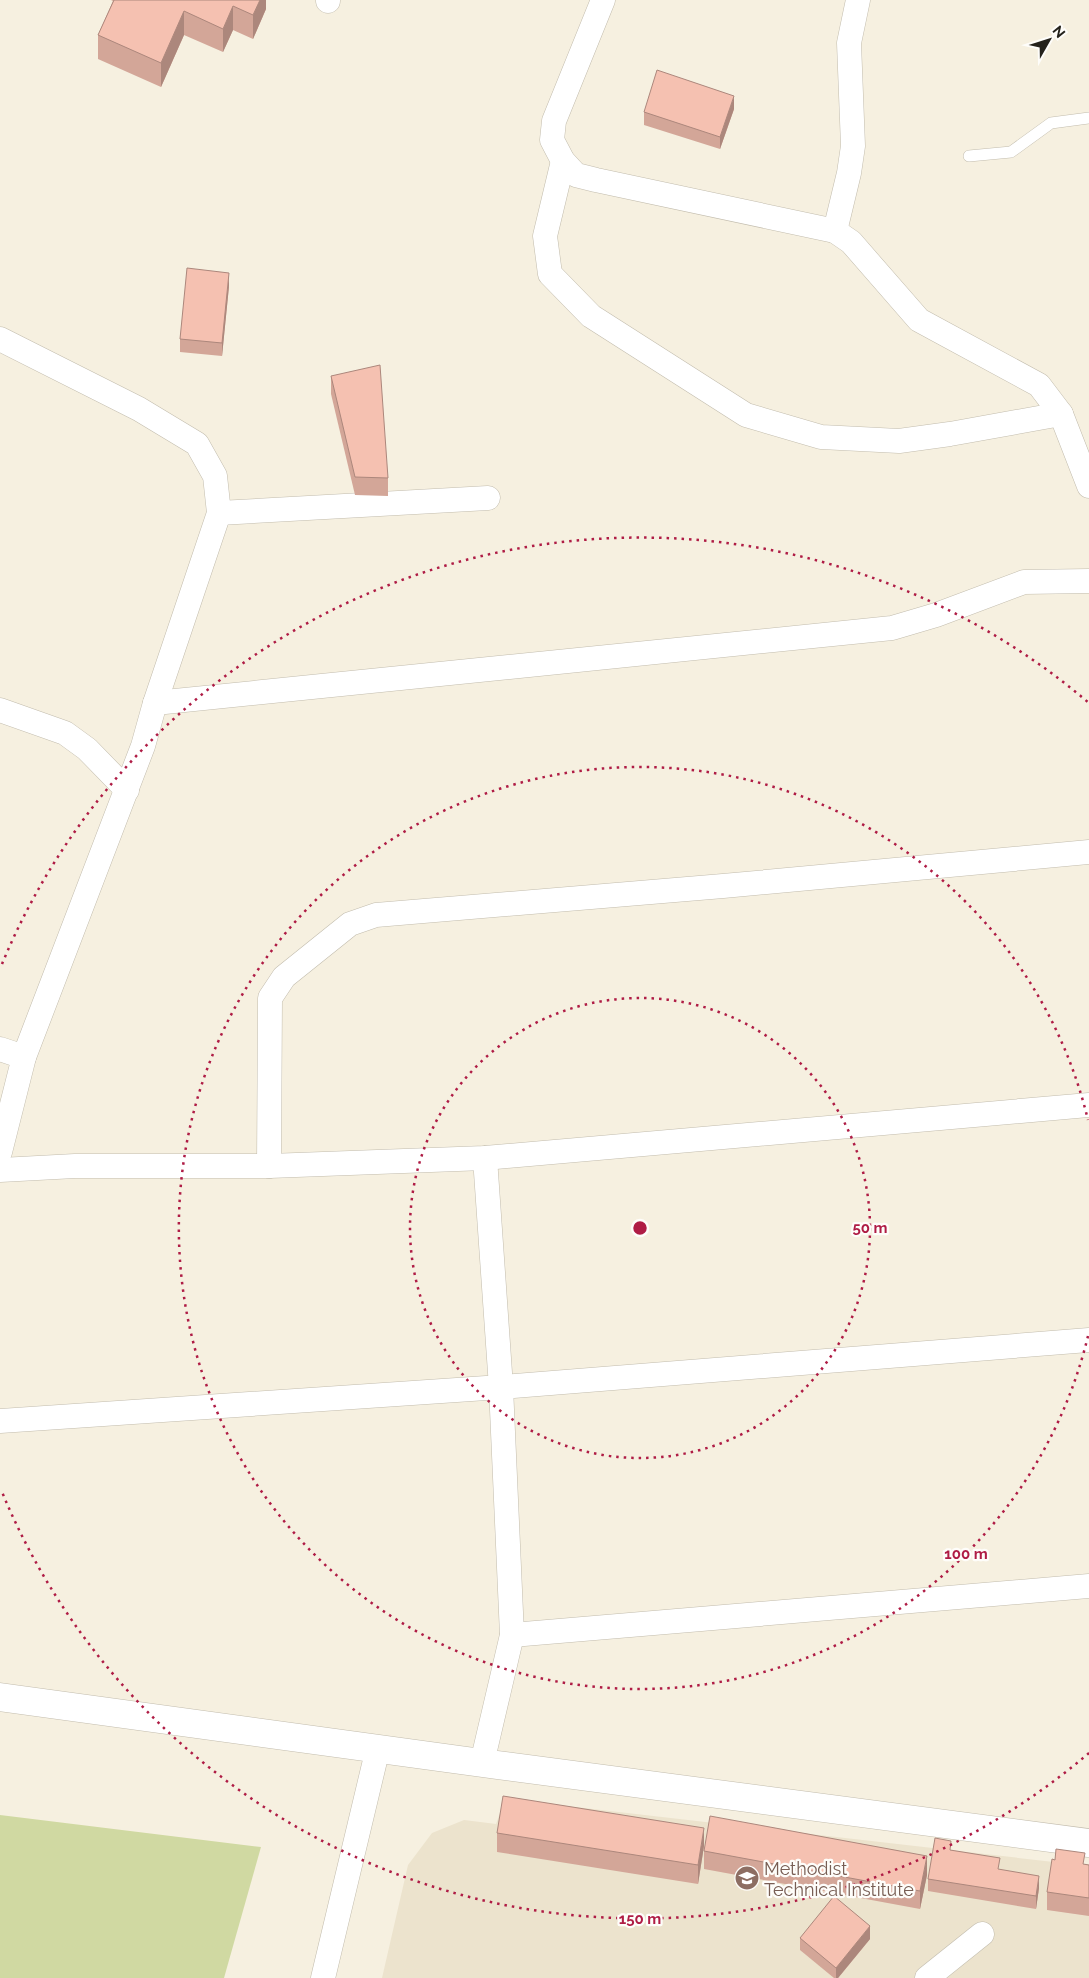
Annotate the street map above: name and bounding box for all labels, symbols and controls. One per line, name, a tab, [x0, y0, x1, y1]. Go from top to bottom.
north arrow	[1024, 15, 1074, 65]
text: N	[1050, 23, 1069, 41]
centre of rings	[631, 1219, 649, 1237]
text: 50 m	[852, 1219, 888, 1237]
text: 100 m	[944, 1545, 988, 1563]
place label: Methodist Technical Institute	[764, 1858, 914, 1900]
school or university icon: Methodist Technical Institute	[734, 1865, 760, 1891]
text: 150 m	[619, 1910, 661, 1928]

